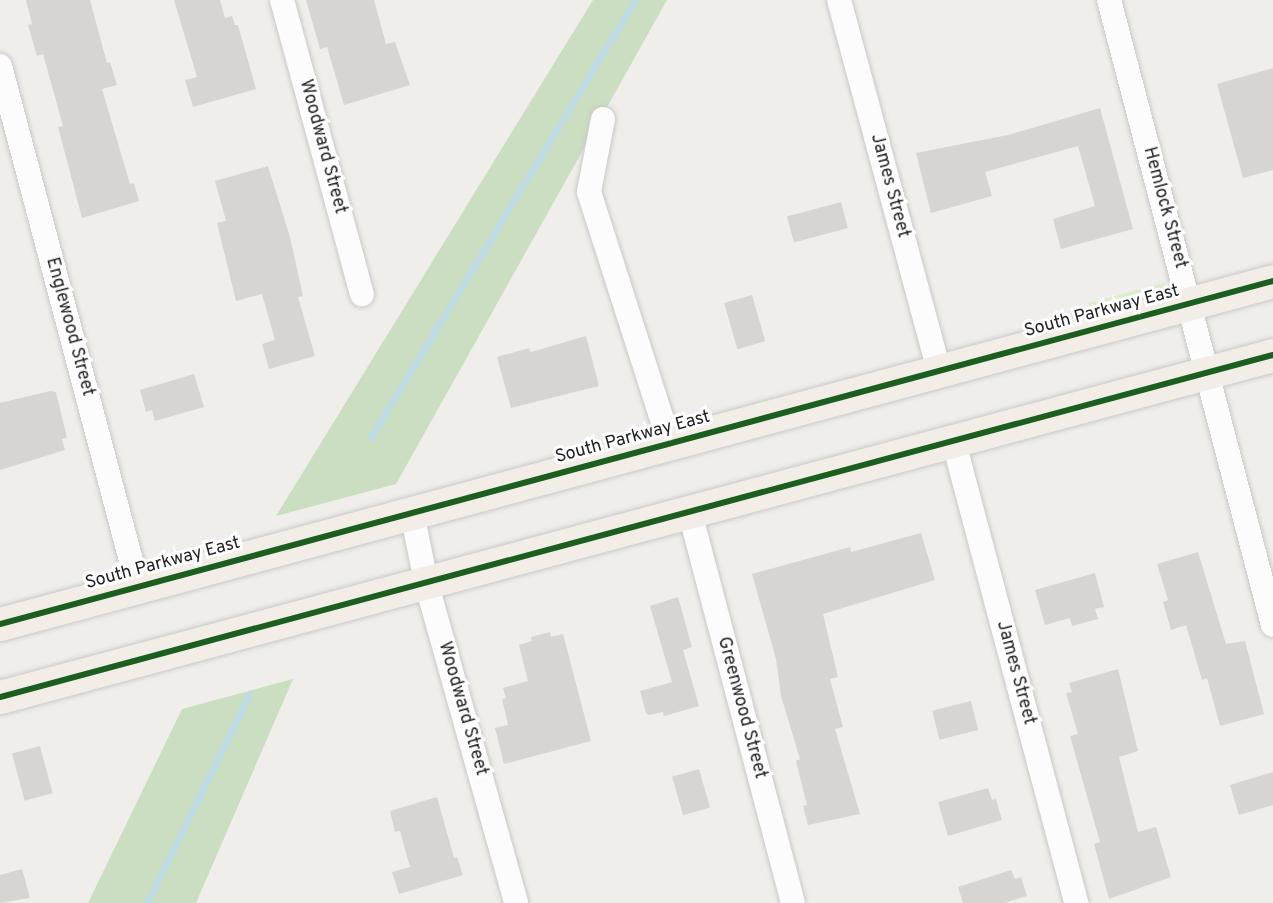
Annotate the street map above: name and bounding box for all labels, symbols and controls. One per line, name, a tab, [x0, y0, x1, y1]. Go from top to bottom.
street label: Woodward Street	[294, 77, 350, 217]
street label: James Street	[865, 132, 913, 240]
street label: Hemlock Street	[1137, 145, 1191, 271]
street label: Englewood Street	[40, 255, 98, 399]
street label: South Parkway East	[1022, 281, 1182, 343]
street label: South Parkway East	[553, 407, 713, 469]
street label: South Parkway East	[83, 533, 243, 595]
street label: James Street	[991, 619, 1039, 727]
street label: Greenwood Street	[712, 635, 770, 781]
street label: Woodward Street	[433, 640, 491, 778]

